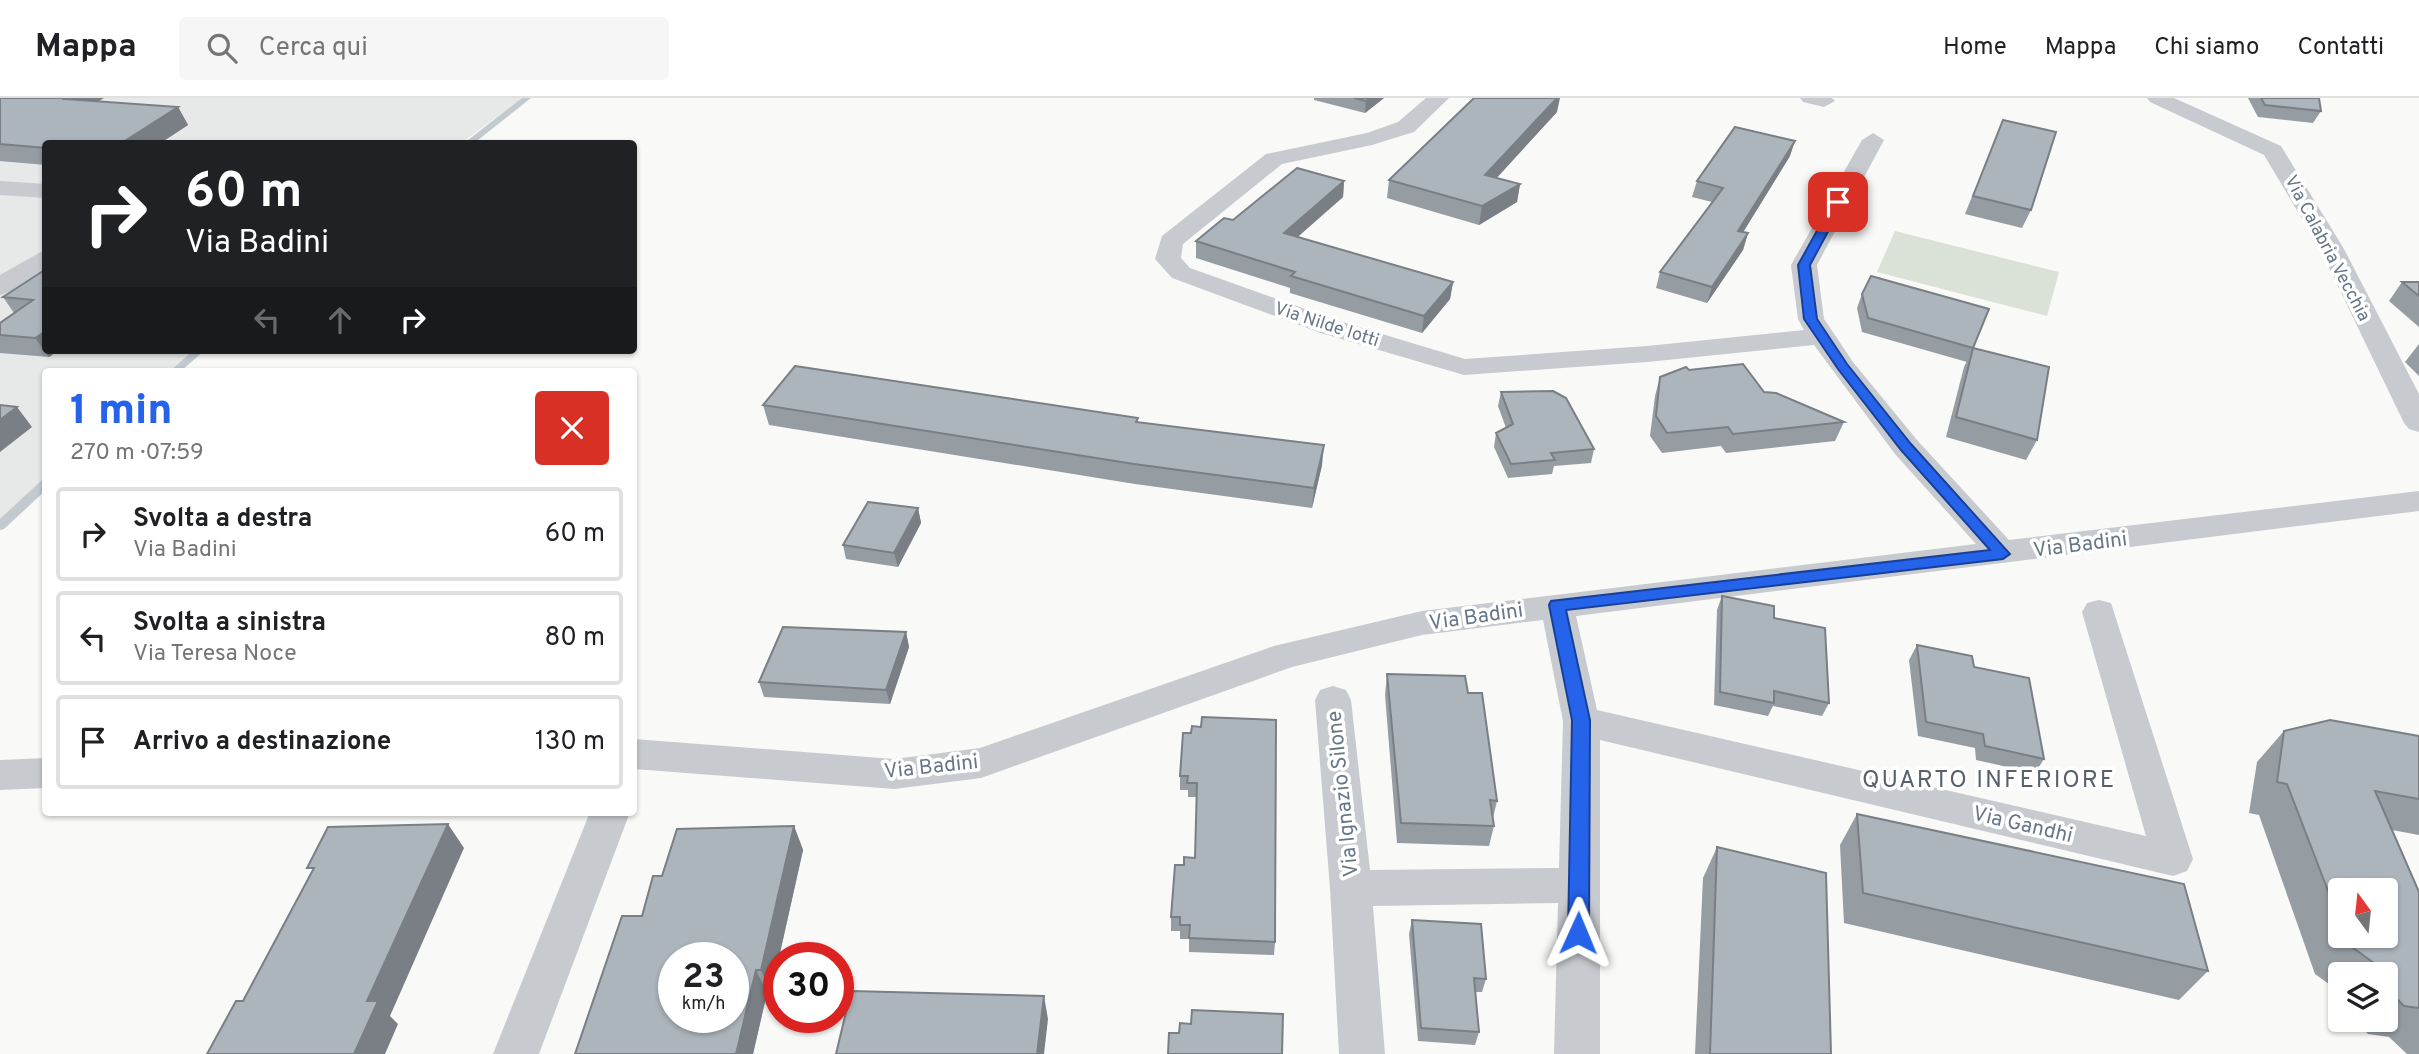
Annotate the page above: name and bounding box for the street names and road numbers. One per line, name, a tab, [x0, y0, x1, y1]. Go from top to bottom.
street label: Via Calabria Vecchia	[2278, 172, 2375, 326]
street label: Via Nilde Iotti	[1271, 298, 1382, 353]
street label: Via Badini	[2032, 526, 2129, 565]
street label: Via Badini	[1427, 598, 1525, 637]
street label: Via Ignazio Silone	[1321, 709, 1366, 878]
street label: Via Badini	[883, 749, 980, 786]
street label: Via Gandhi	[1970, 801, 2075, 850]

